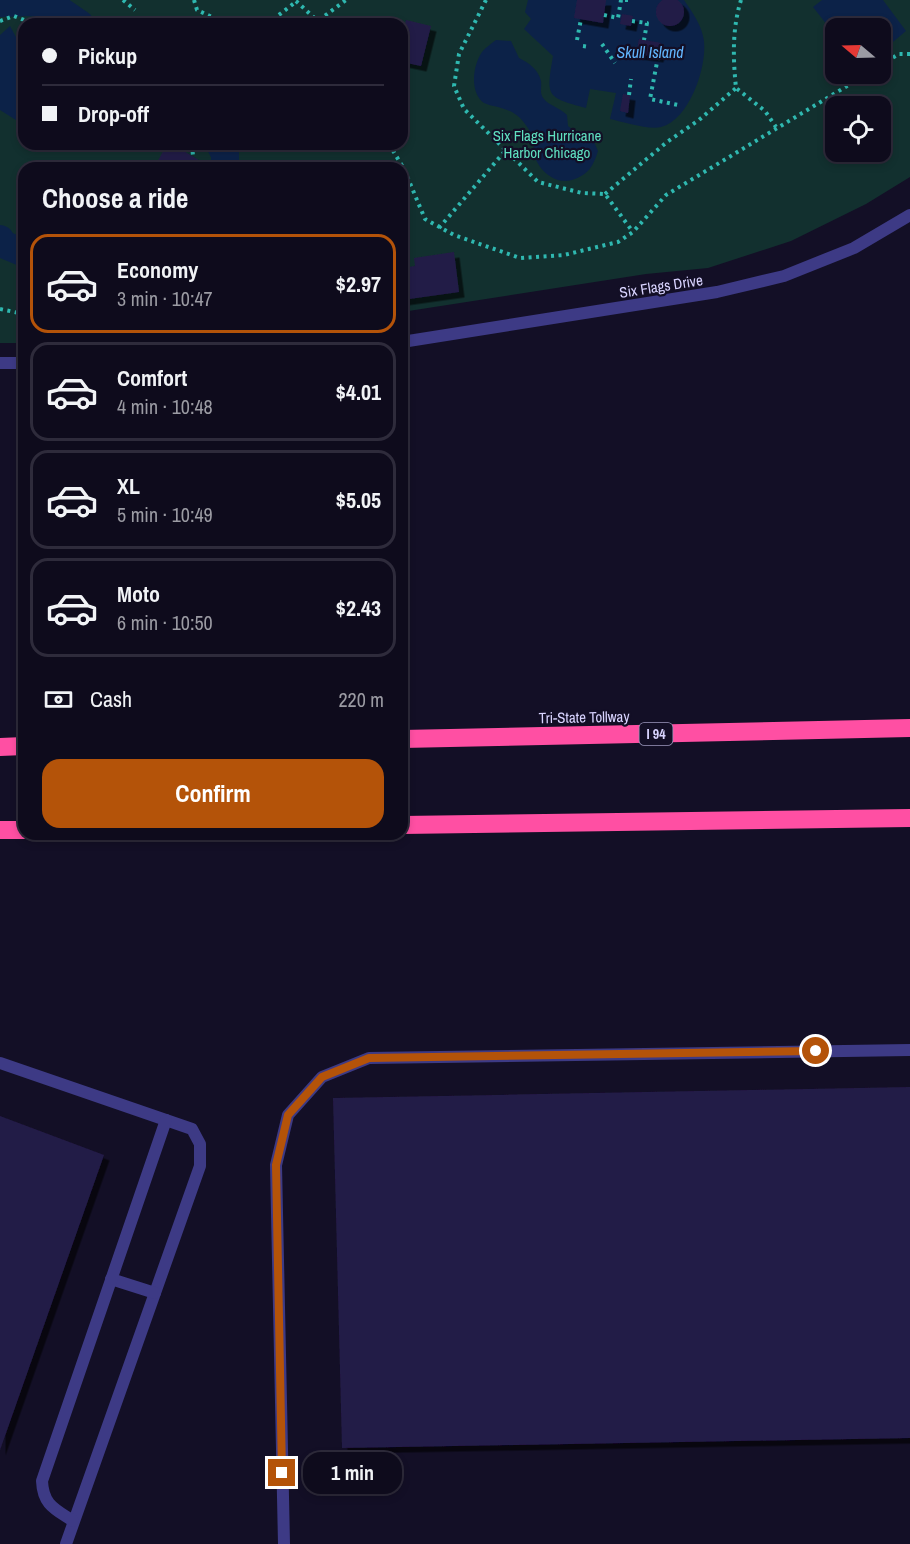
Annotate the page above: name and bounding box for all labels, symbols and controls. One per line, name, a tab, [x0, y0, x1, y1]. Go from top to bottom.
north arrow	[825, 18, 891, 84]
map controls	[825, 18, 891, 162]
text: Pickup	[78, 41, 137, 71]
water label: Skull Island	[616, 41, 684, 63]
button: locate	[825, 96, 891, 162]
text: Drop-off	[78, 99, 149, 129]
park label: Six Flags Hurricane Harbor Chicago	[493, 125, 601, 163]
text: Choose a ride	[42, 180, 188, 216]
text: Economy	[117, 255, 198, 285]
icon: car	[45, 257, 99, 311]
text: $2.97	[336, 269, 381, 299]
street label: Six Flags Drive	[618, 269, 704, 303]
text: 3 min · 10:47	[117, 285, 213, 312]
text: Comfort	[117, 363, 187, 393]
icon: car	[45, 365, 99, 419]
text: $4.01	[336, 377, 381, 407]
text: 4 min · 10:48	[117, 393, 213, 420]
text: XL	[117, 471, 140, 501]
icon: car	[45, 473, 99, 527]
text: $5.05	[336, 485, 381, 515]
text: 5 min · 10:49	[117, 501, 213, 528]
text: Moto	[117, 579, 160, 609]
icon: car	[45, 581, 99, 635]
text: $2.43	[336, 593, 381, 623]
text: 6 min · 10:50	[117, 609, 213, 636]
icon: cash	[42, 683, 75, 716]
text: Cash	[90, 684, 132, 714]
text: 220 m	[338, 686, 384, 713]
street label: Tri-State Tollway	[538, 706, 630, 728]
road number: I 94	[640, 723, 672, 745]
button: Confirm	[42, 759, 384, 828]
route start	[802, 1037, 829, 1064]
callout: 1 min	[303, 1452, 402, 1494]
route end	[268, 1459, 295, 1486]
text: 1 min	[331, 1459, 374, 1486]

